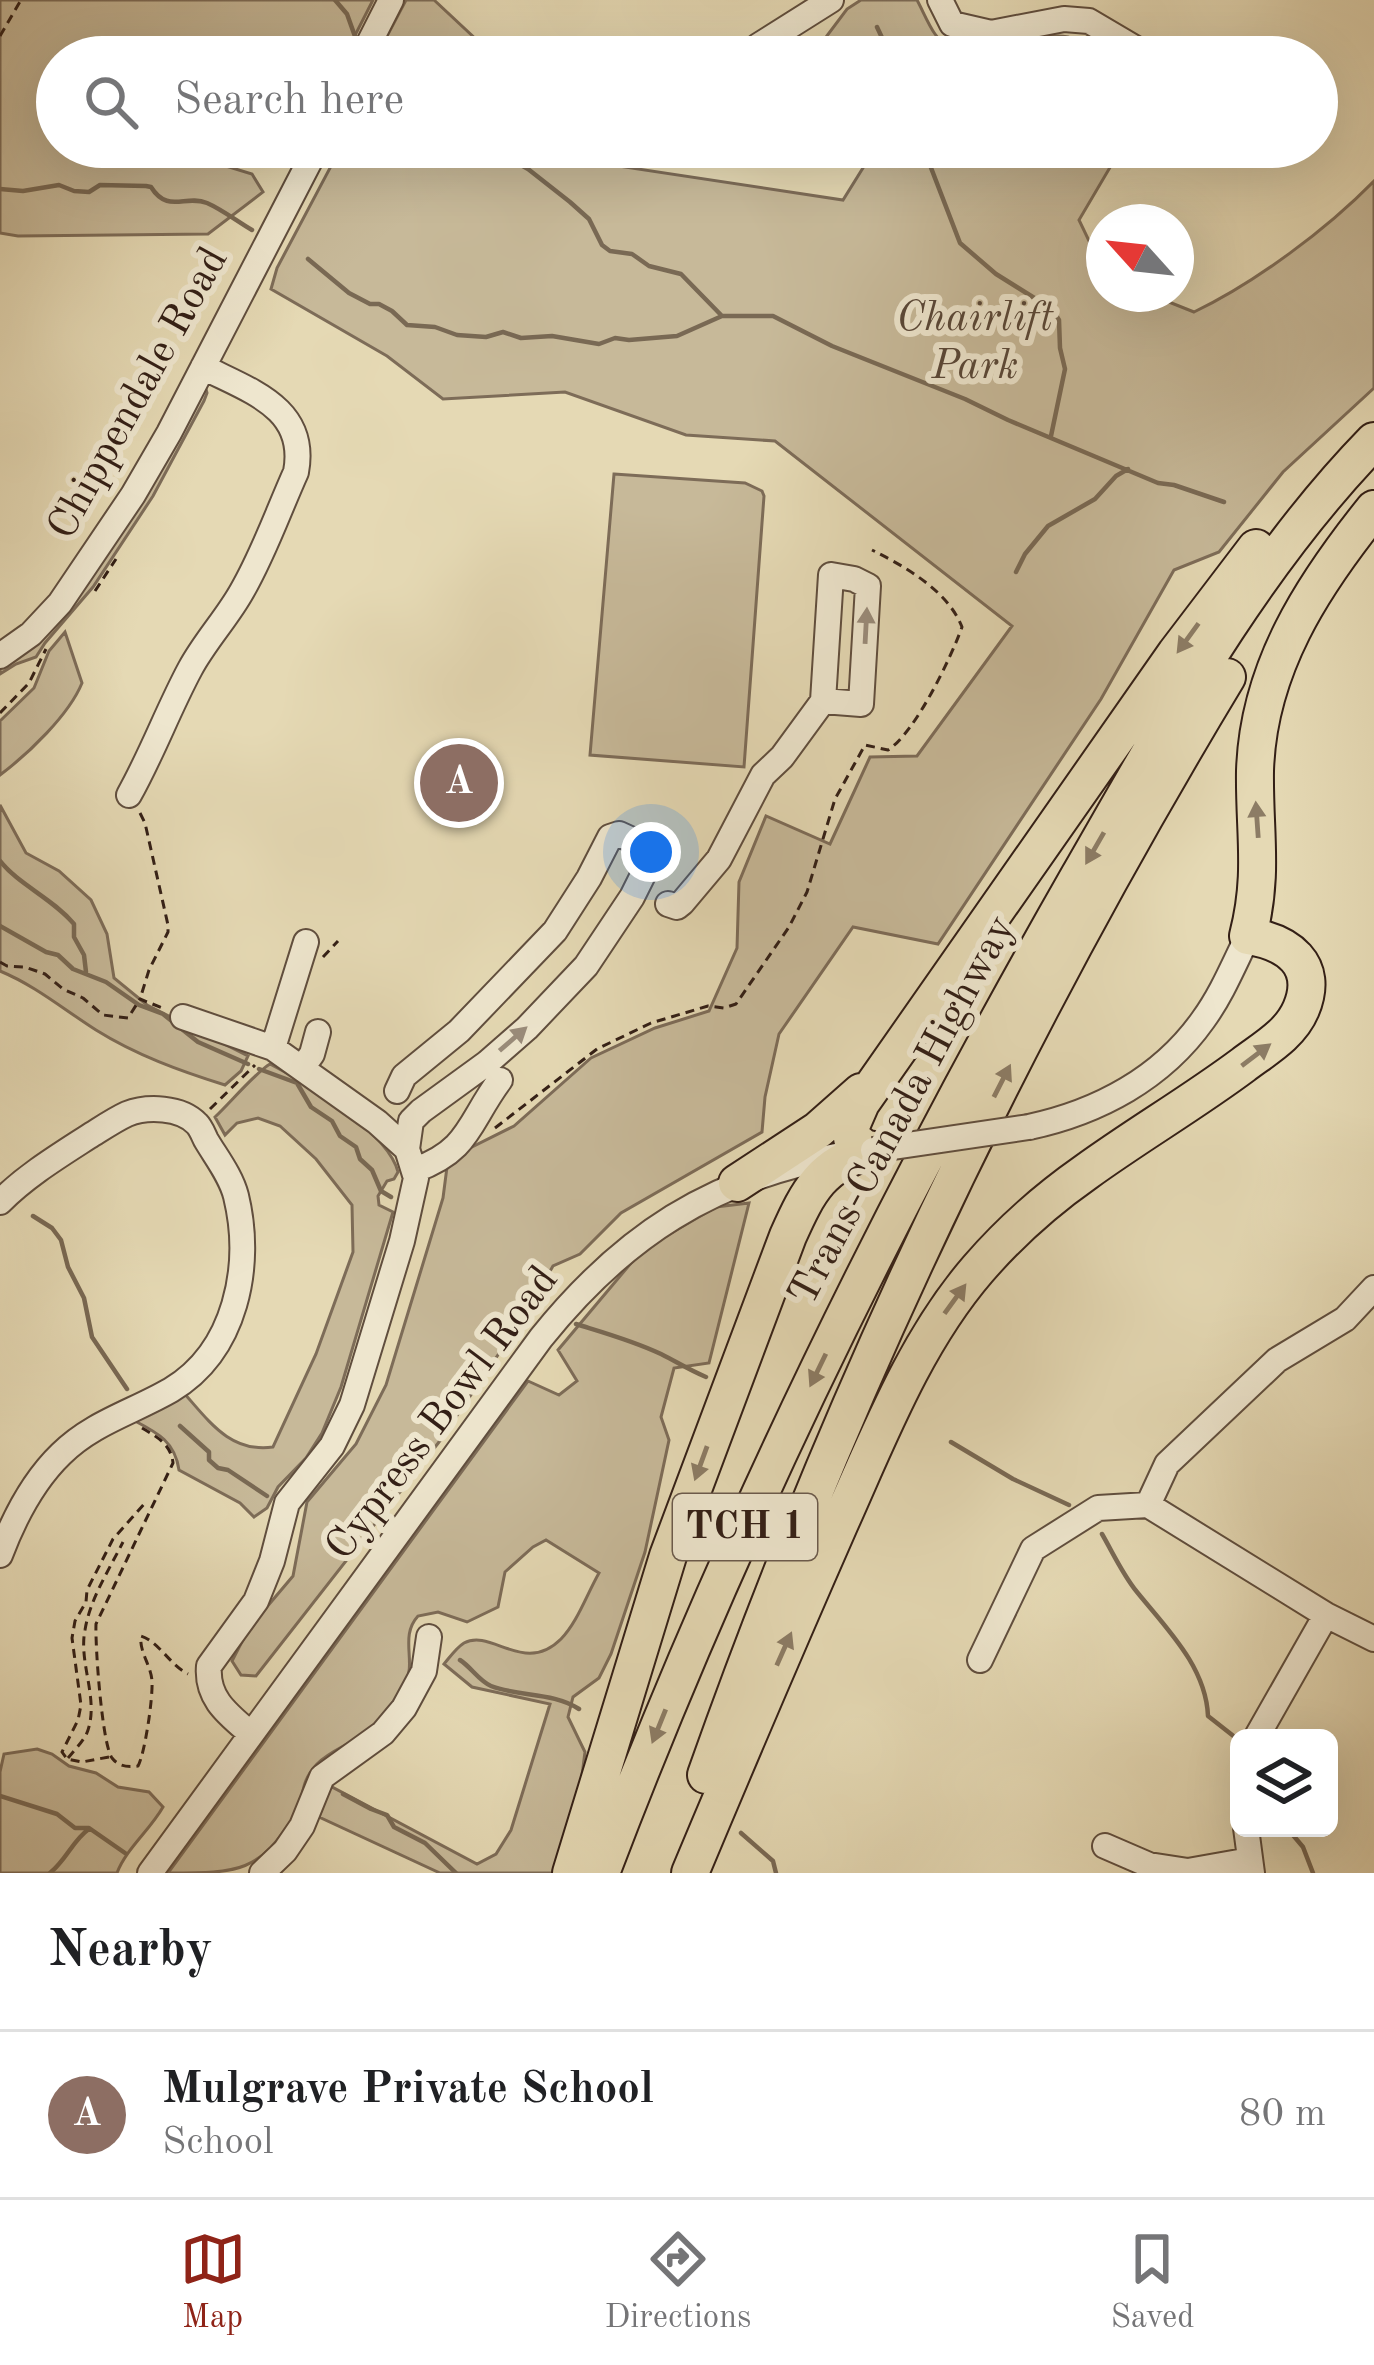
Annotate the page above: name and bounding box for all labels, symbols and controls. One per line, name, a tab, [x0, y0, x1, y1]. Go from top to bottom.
search box	[36, 36, 1338, 168]
icon: search	[78, 69, 144, 135]
text: Search here	[174, 79, 404, 124]
north arrow	[1086, 204, 1194, 312]
street label: Chippendale Road	[41, 241, 237, 547]
park label: Chairlift Park	[896, 298, 1054, 388]
one-way arrow	[857, 606, 876, 644]
one-way arrow	[1176, 622, 1200, 654]
pin: A	[420, 738, 498, 828]
one-way arrow	[1247, 801, 1266, 838]
your location	[621, 822, 681, 882]
one-way arrow	[1086, 832, 1107, 865]
street label: Trans-Canada Highway	[782, 909, 1024, 1313]
one-way arrow	[498, 1027, 528, 1053]
one-way arrow	[1240, 1043, 1272, 1067]
one-way arrow	[991, 1064, 1011, 1098]
street label: Cypress Bowl Road	[319, 1259, 567, 1569]
one-way arrow	[943, 1283, 967, 1315]
one-way arrow	[808, 1353, 828, 1388]
one-way arrow	[691, 1446, 710, 1482]
road number: TCH 1	[673, 1494, 817, 1560]
one-way arrow	[775, 1631, 795, 1666]
one-way arrow	[649, 1709, 668, 1745]
map controls	[1230, 1729, 1338, 1837]
button: layers	[1230, 1729, 1338, 1837]
text: Nearby	[48, 1926, 213, 1977]
text: Mulgrave Private School	[162, 2068, 654, 2113]
text: A	[72, 2095, 102, 2134]
text: 80 m	[1239, 2095, 1326, 2134]
text: School	[162, 2123, 274, 2162]
tab: Map	[180, 2226, 246, 2339]
tab: Directions	[605, 2226, 751, 2339]
tab: Saved	[1110, 2226, 1194, 2339]

